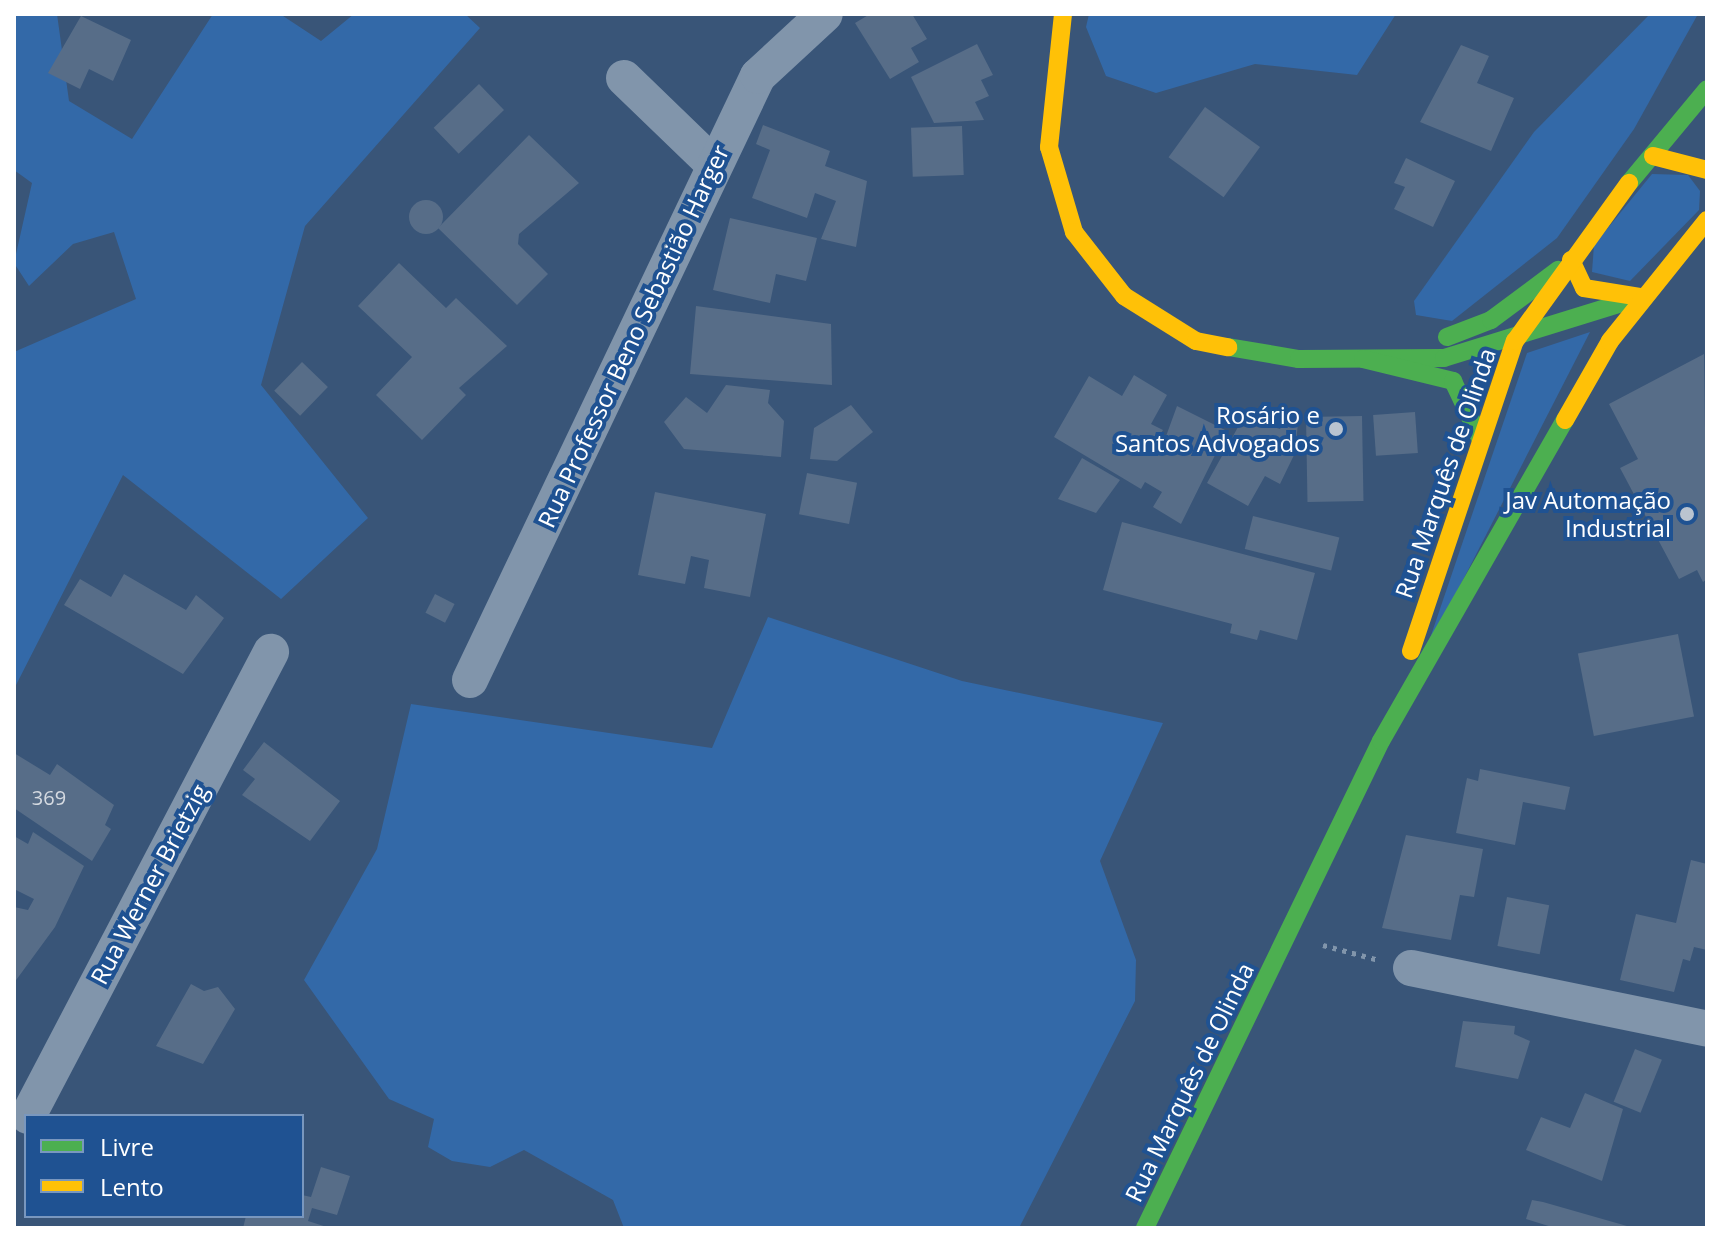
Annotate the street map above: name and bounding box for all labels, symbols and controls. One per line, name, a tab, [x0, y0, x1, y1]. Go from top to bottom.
street label: Rua Professor Beno Sebastião Harger	[531, 140, 735, 532]
street label: Rua Marquês de Olinda	[1389, 344, 1501, 602]
place label: Rosário e Santos Advogados	[1115, 401, 1320, 457]
marker: Rosário e Santos Advogados	[1327, 420, 1345, 438]
place label: Jav Automação Industrial	[1505, 486, 1671, 542]
marker: Jav Automação Industrial	[1678, 505, 1696, 523]
street label: Rua Werner Brietzig	[84, 779, 214, 989]
house number: 369	[32, 785, 66, 809]
street label: Rua Marquês de Olinda	[1119, 958, 1259, 1206]
legend	[24, 1114, 304, 1218]
text: Livre	[100, 1130, 154, 1163]
text: Lento	[100, 1170, 164, 1203]

